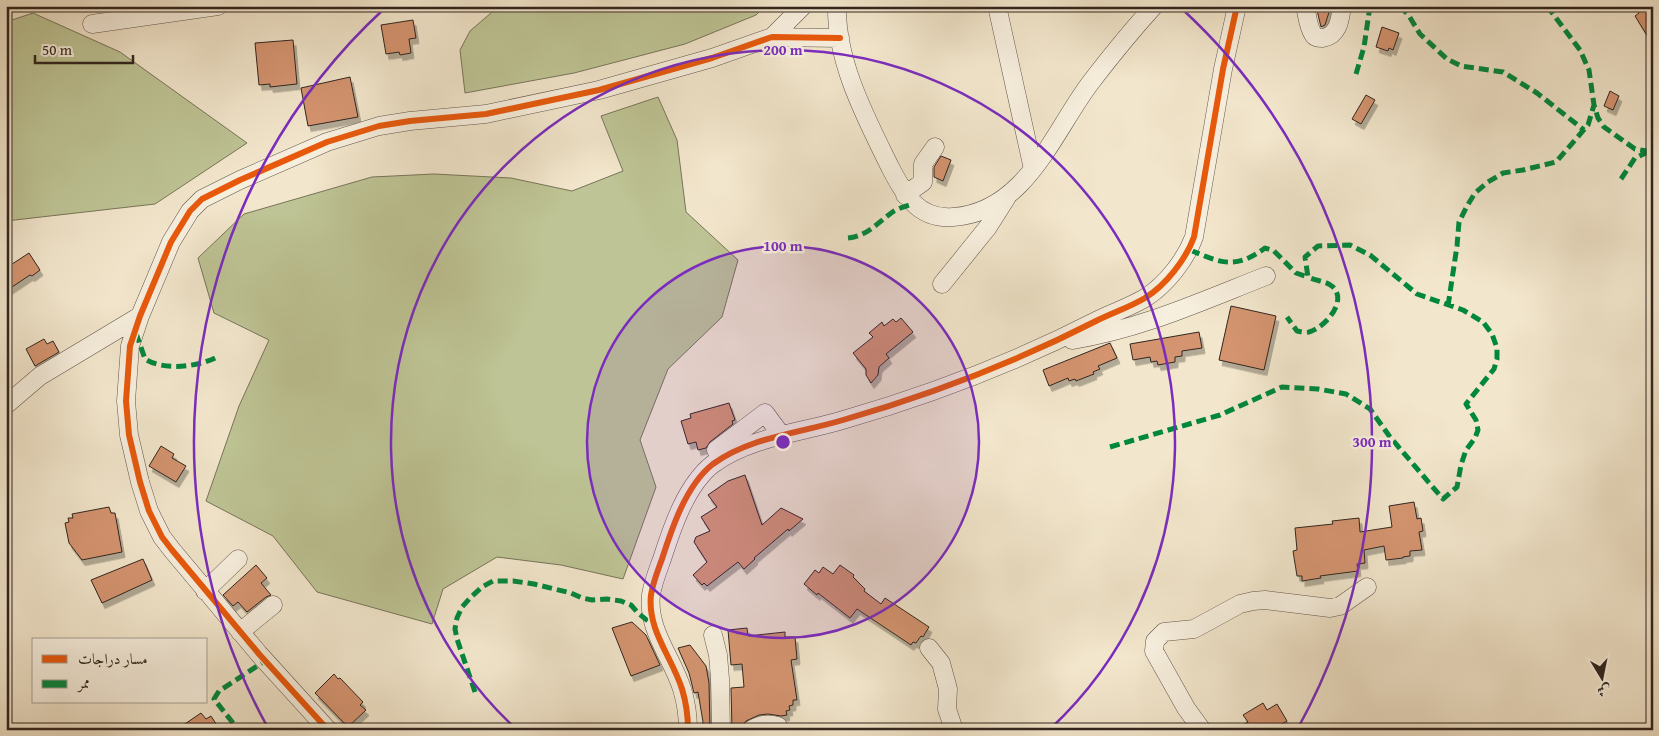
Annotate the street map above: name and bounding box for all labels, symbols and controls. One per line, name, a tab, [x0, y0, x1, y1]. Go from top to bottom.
scale bar	[35, 32, 132, 64]
text: 50 m	[42, 39, 73, 60]
text: 200 m	[763, 39, 803, 60]
text: 100 m	[763, 235, 803, 256]
text: 300 m	[1352, 431, 1392, 452]
centre of rings	[774, 433, 792, 451]
legend	[32, 638, 208, 704]
text: مسار دراجات	[78, 648, 147, 669]
north arrow	[1576, 654, 1626, 704]
text: ممر	[76, 672, 90, 693]
text: ش	[1596, 680, 1613, 702]

